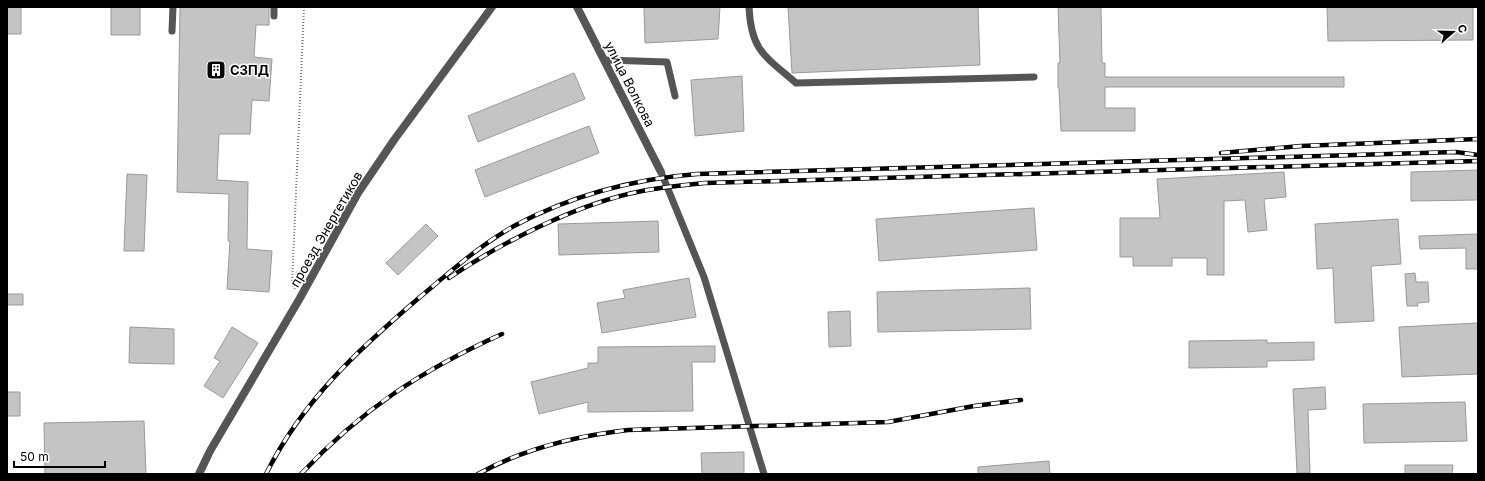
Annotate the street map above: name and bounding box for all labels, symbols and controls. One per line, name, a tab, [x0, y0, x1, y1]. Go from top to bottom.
north arrow	[1433, 12, 1473, 52]
text: С	[1454, 22, 1470, 35]
street label: улица Волкова	[602, 39, 658, 129]
building icon: СЗПД	[205, 59, 227, 81]
place label: СЗПД	[230, 62, 269, 78]
street label: проезд Энергетиков	[286, 168, 366, 290]
scale bar	[14, 443, 105, 469]
text: 50 m	[20, 449, 49, 464]

